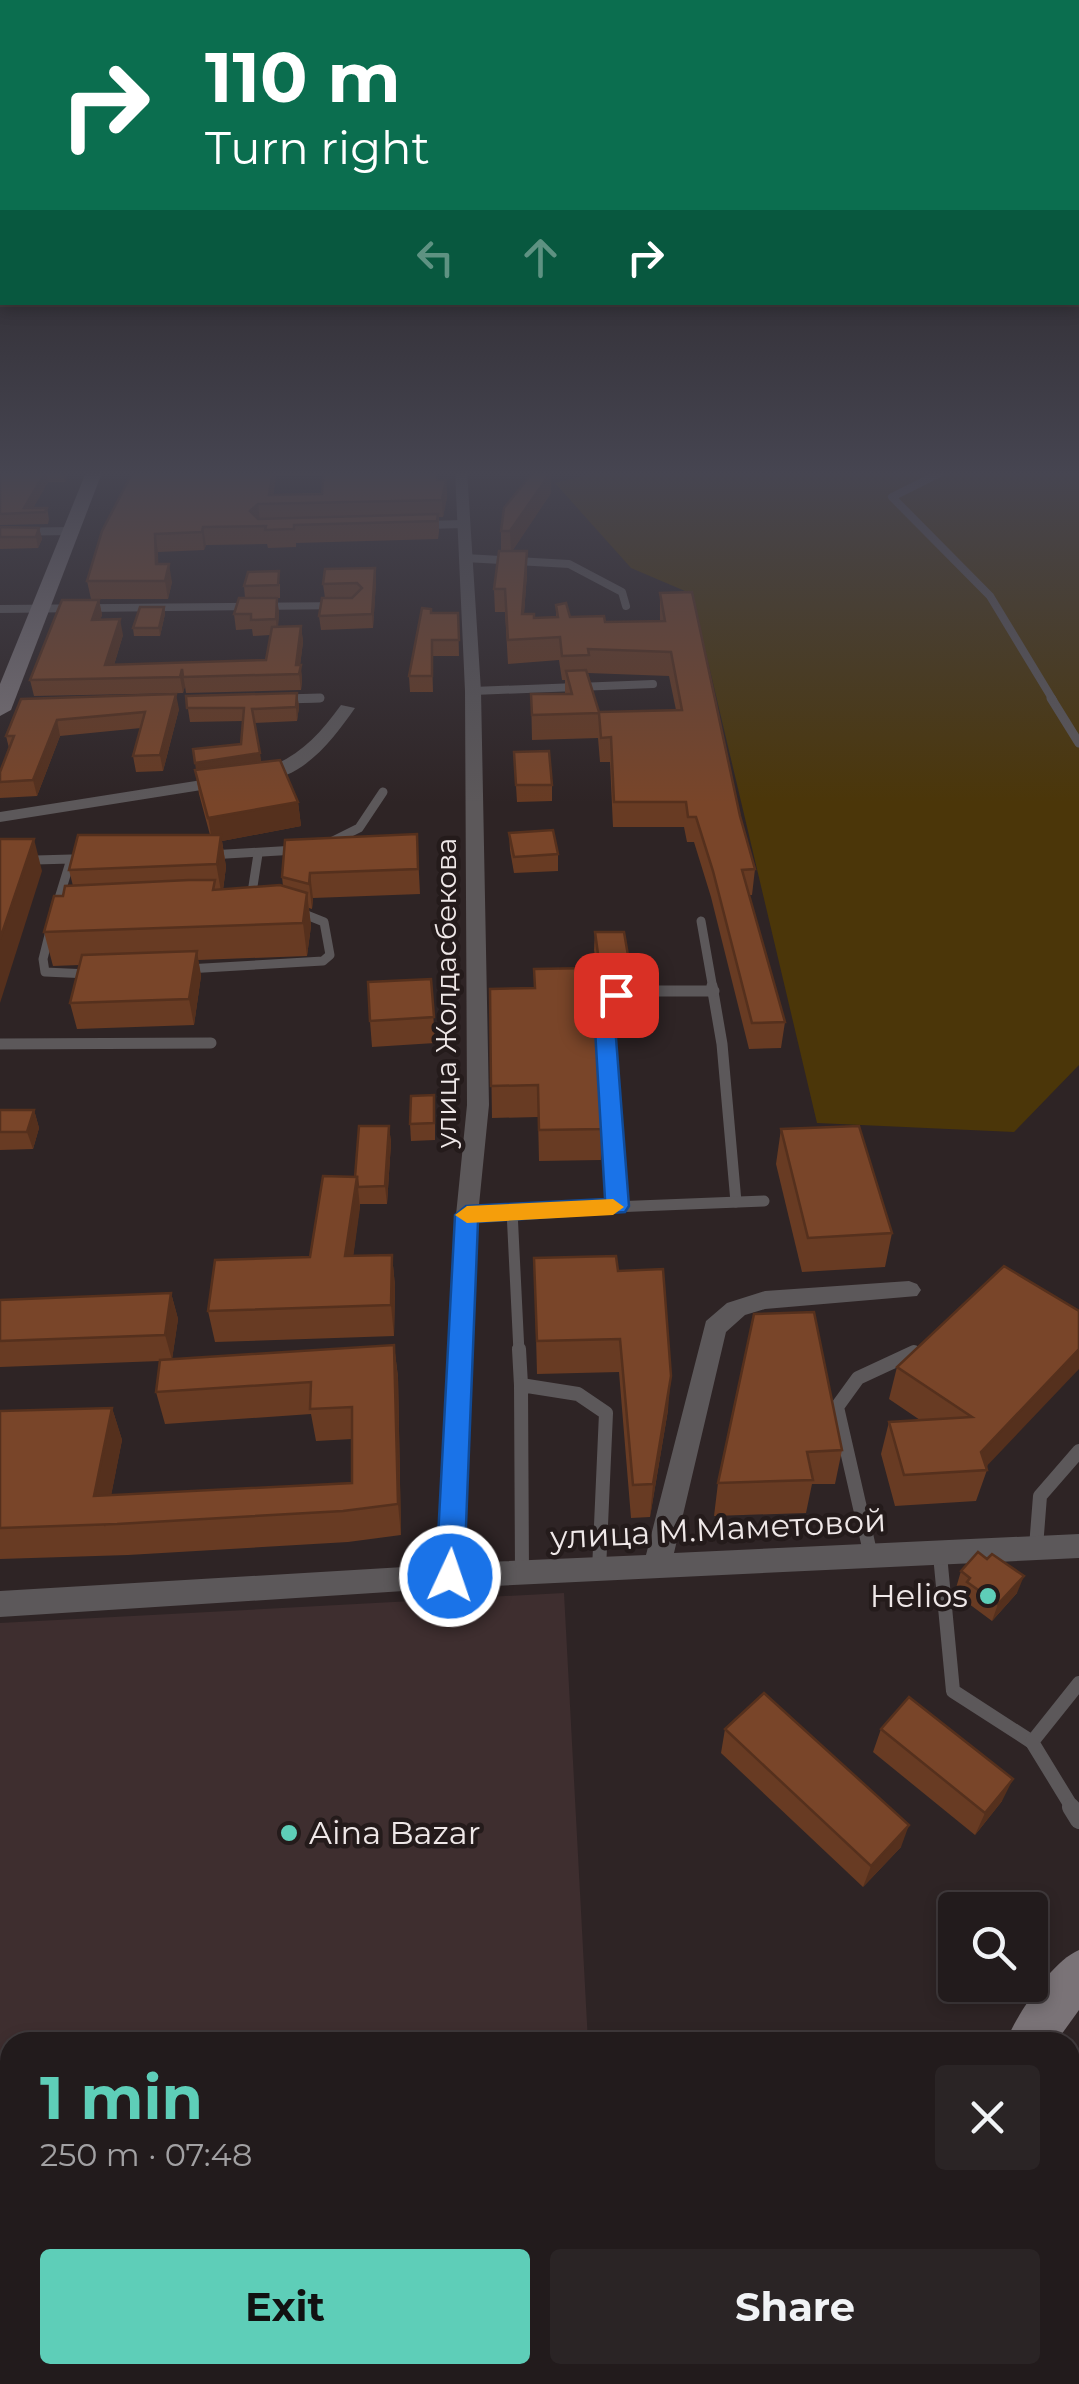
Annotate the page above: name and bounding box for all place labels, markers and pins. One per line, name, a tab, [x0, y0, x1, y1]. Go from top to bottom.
pin	[574, 953, 659, 1038]
place label: Helios	[870, 1576, 968, 1615]
marker: Helios	[977, 1585, 999, 1607]
place label: Aina Bazar	[309, 1813, 481, 1852]
marker: Aina Bazar	[278, 1822, 300, 1844]

